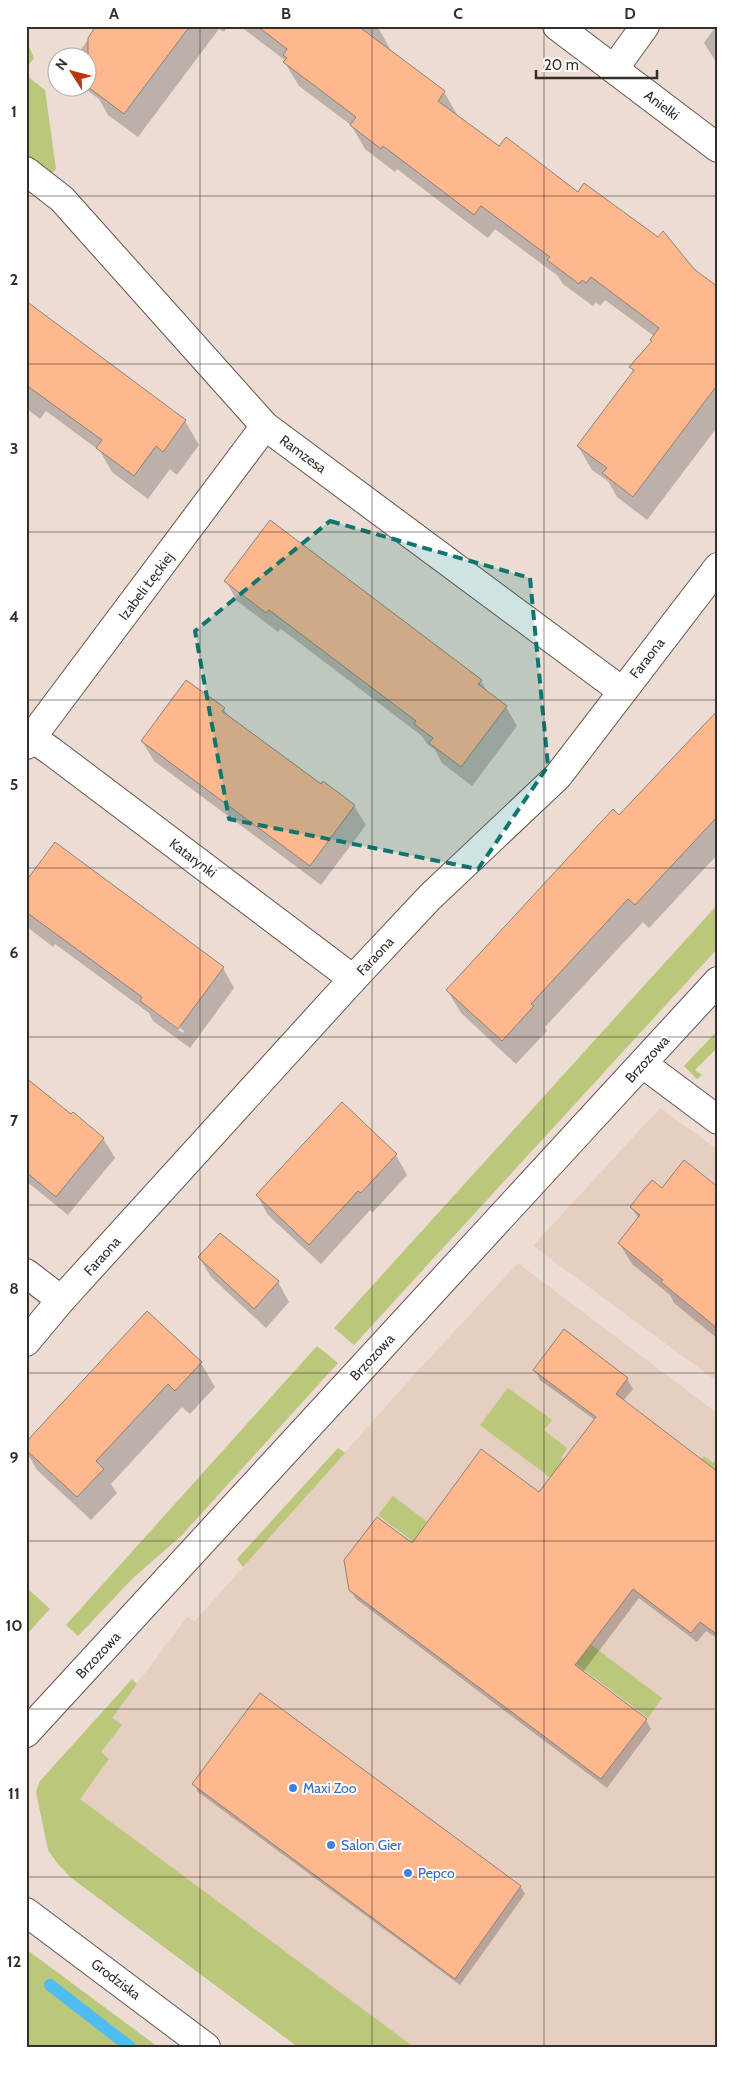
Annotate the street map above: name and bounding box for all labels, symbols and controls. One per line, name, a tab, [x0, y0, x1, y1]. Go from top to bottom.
text: A	[109, 4, 119, 23]
text: B	[281, 4, 291, 23]
text: C	[453, 4, 463, 23]
text: D	[624, 4, 636, 23]
north arrow	[48, 48, 98, 98]
scale bar	[536, 48, 658, 80]
text: N	[51, 55, 72, 74]
text: 20 m	[544, 56, 579, 74]
street label: Anielki	[641, 86, 683, 124]
text: 1	[11, 102, 17, 121]
text: 2	[10, 270, 18, 289]
street label: Ramzesa	[276, 431, 330, 477]
text: 3	[10, 439, 18, 458]
street label: Izabeli Łęckiej	[114, 548, 178, 624]
text: 4	[9, 607, 19, 626]
street label: Faraona	[626, 634, 669, 682]
text: 5	[10, 775, 18, 794]
street label: Katarynki	[166, 834, 220, 882]
street label: Faraona	[353, 933, 398, 979]
text: 6	[10, 943, 19, 962]
street label: Brzozowa	[621, 1031, 673, 1086]
text: 7	[10, 1111, 19, 1130]
street label: Faraona	[80, 1232, 124, 1279]
text: 8	[9, 1279, 19, 1298]
street label: Brzozowa	[346, 1330, 398, 1384]
text: 9	[10, 1448, 19, 1467]
text: 10	[5, 1616, 23, 1635]
street label: Brzozowa	[72, 1628, 124, 1682]
place label: Maxi Zoo	[303, 1779, 357, 1797]
marker: Maxi Zoo	[287, 1782, 299, 1794]
text: 11	[8, 1784, 20, 1803]
place label: Salon Gier	[341, 1836, 402, 1854]
marker: Salon Gier	[325, 1839, 337, 1851]
place label: Pepco	[418, 1864, 455, 1882]
marker: Pepco	[402, 1867, 414, 1879]
text: 12	[7, 1952, 21, 1971]
street label: Grodziska	[88, 1955, 145, 2004]

